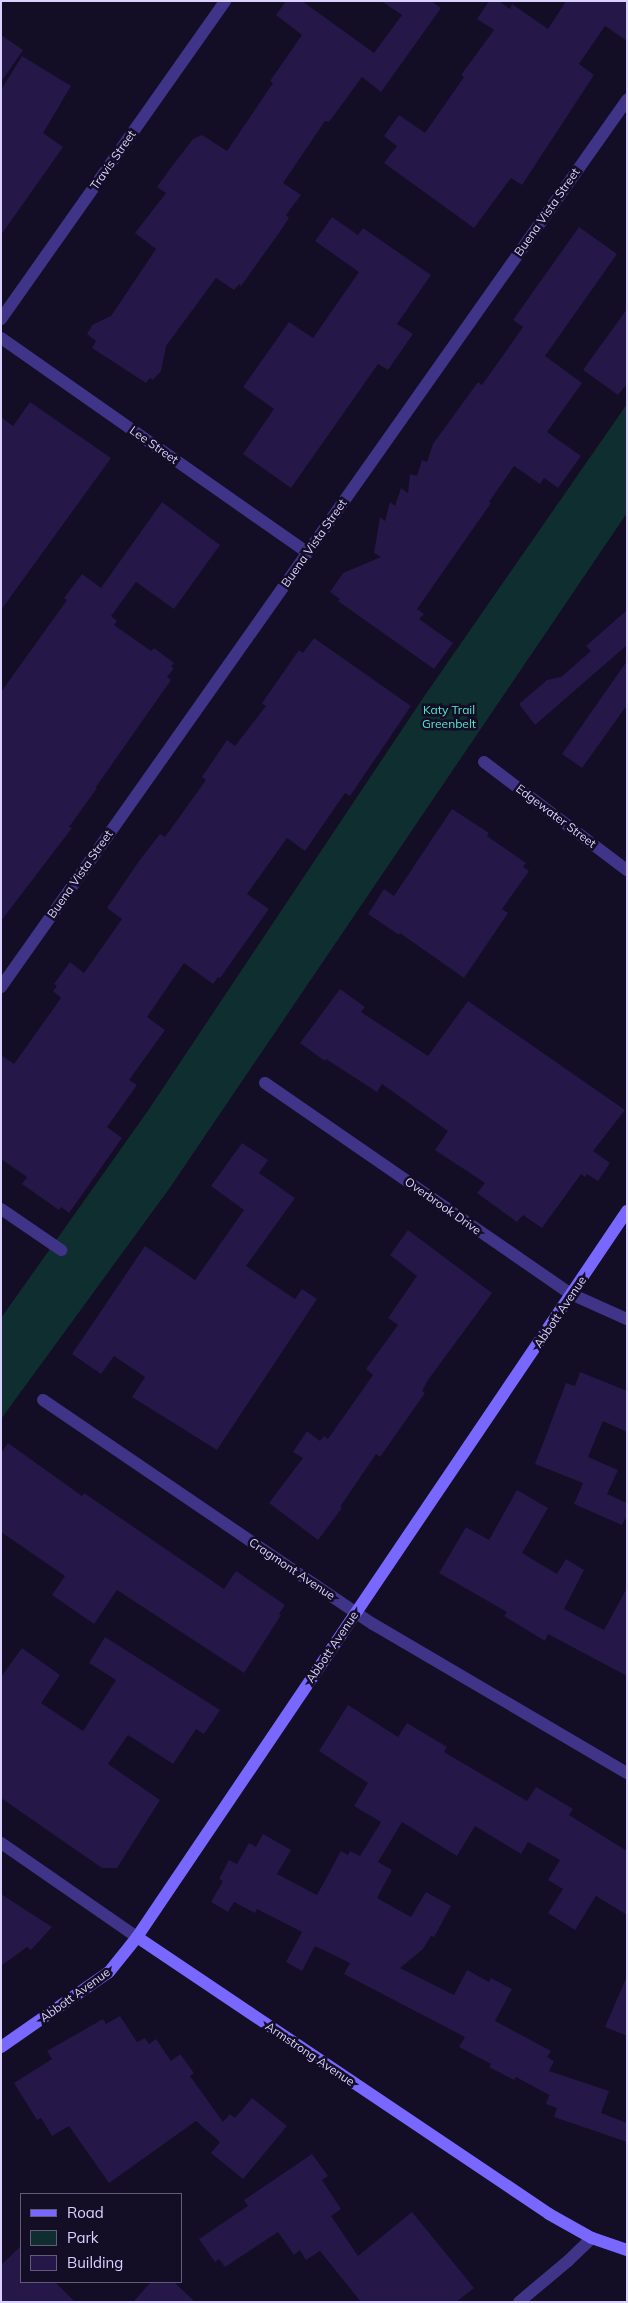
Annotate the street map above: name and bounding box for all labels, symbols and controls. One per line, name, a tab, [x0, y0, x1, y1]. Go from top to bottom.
street label: Travis Street	[87, 128, 139, 192]
street label: Buena Vista Street	[511, 165, 583, 259]
street label: Lee Street	[127, 423, 181, 467]
street label: Buena Vista Street	[278, 496, 350, 590]
park label: Katy Trail Greenbelt	[422, 703, 476, 731]
street label: Edgewater Street	[513, 781, 599, 851]
street label: Buena Vista Street	[44, 827, 116, 921]
street label: Overbrook Drive	[402, 1174, 484, 1238]
street label: Abbott Avenue	[531, 1273, 589, 1351]
street label: Cragmont Avenue	[246, 1535, 338, 1603]
street label: Abbott Avenue	[303, 1608, 361, 1686]
street label: Abbott Avenue	[37, 1965, 113, 2025]
street label: Armstrong Avenue	[263, 2019, 357, 2089]
legend	[20, 2193, 182, 2283]
text: Road	[67, 2203, 104, 2222]
text: Park	[67, 2228, 99, 2247]
text: Building	[67, 2253, 123, 2272]

